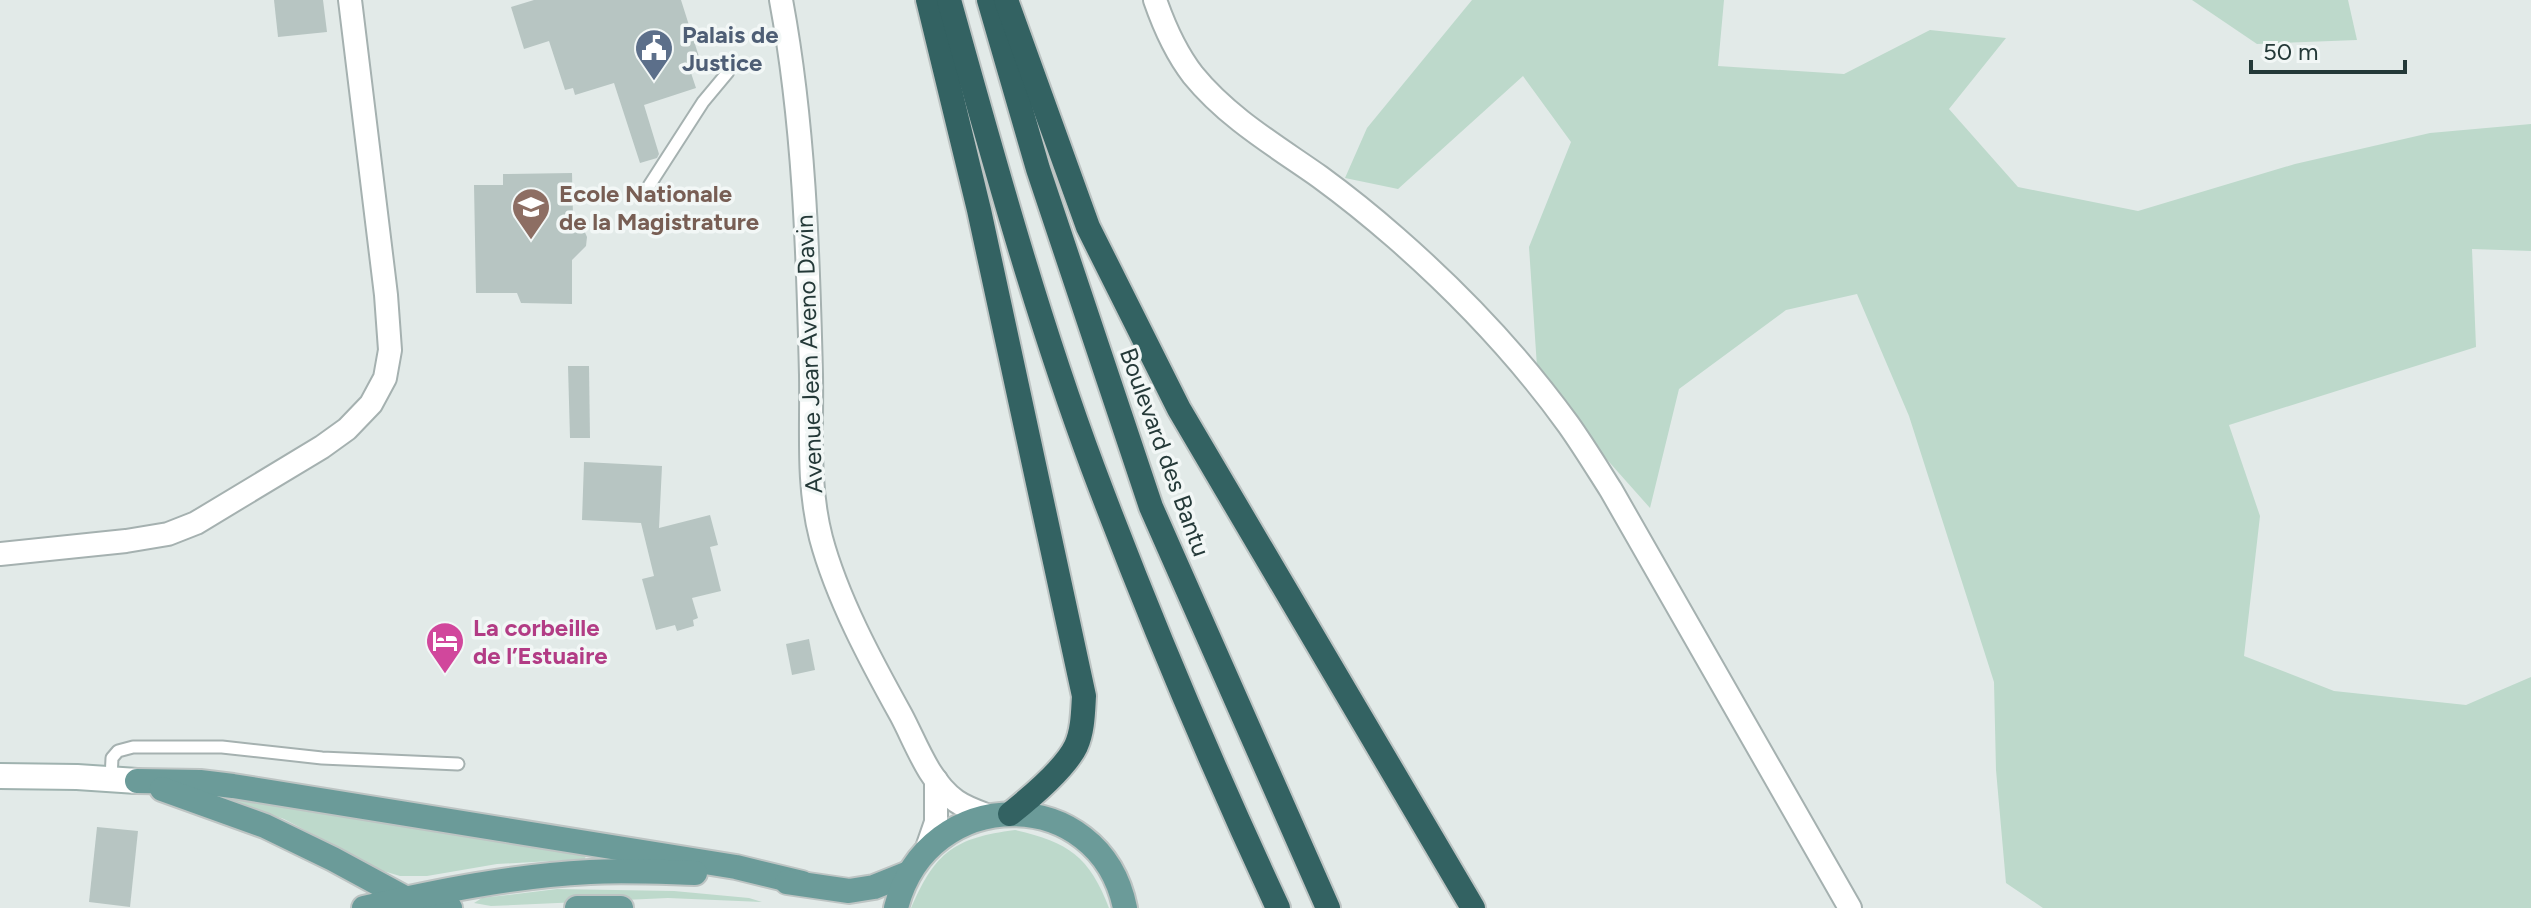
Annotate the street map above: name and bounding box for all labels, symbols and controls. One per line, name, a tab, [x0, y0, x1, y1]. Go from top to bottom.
place label: Palais de Justice	[682, 20, 778, 77]
scale bar	[2251, 24, 2405, 74]
public building icon: Palais de Justice	[633, 27, 675, 82]
text: 50 m	[2263, 37, 2319, 66]
place label: Ecole Nationale de la Magistrature	[559, 179, 759, 236]
school or university icon: Ecole Nationale de la Magistrature	[510, 186, 552, 241]
street label: Avenue Jean Aveno Davin	[790, 214, 828, 494]
street label: Boulevard des Bantu	[1114, 344, 1216, 560]
place label: La corbeille de l’Estuaire	[473, 613, 608, 670]
hotel icon: La corbeille de l’Estuaire	[424, 620, 466, 675]

